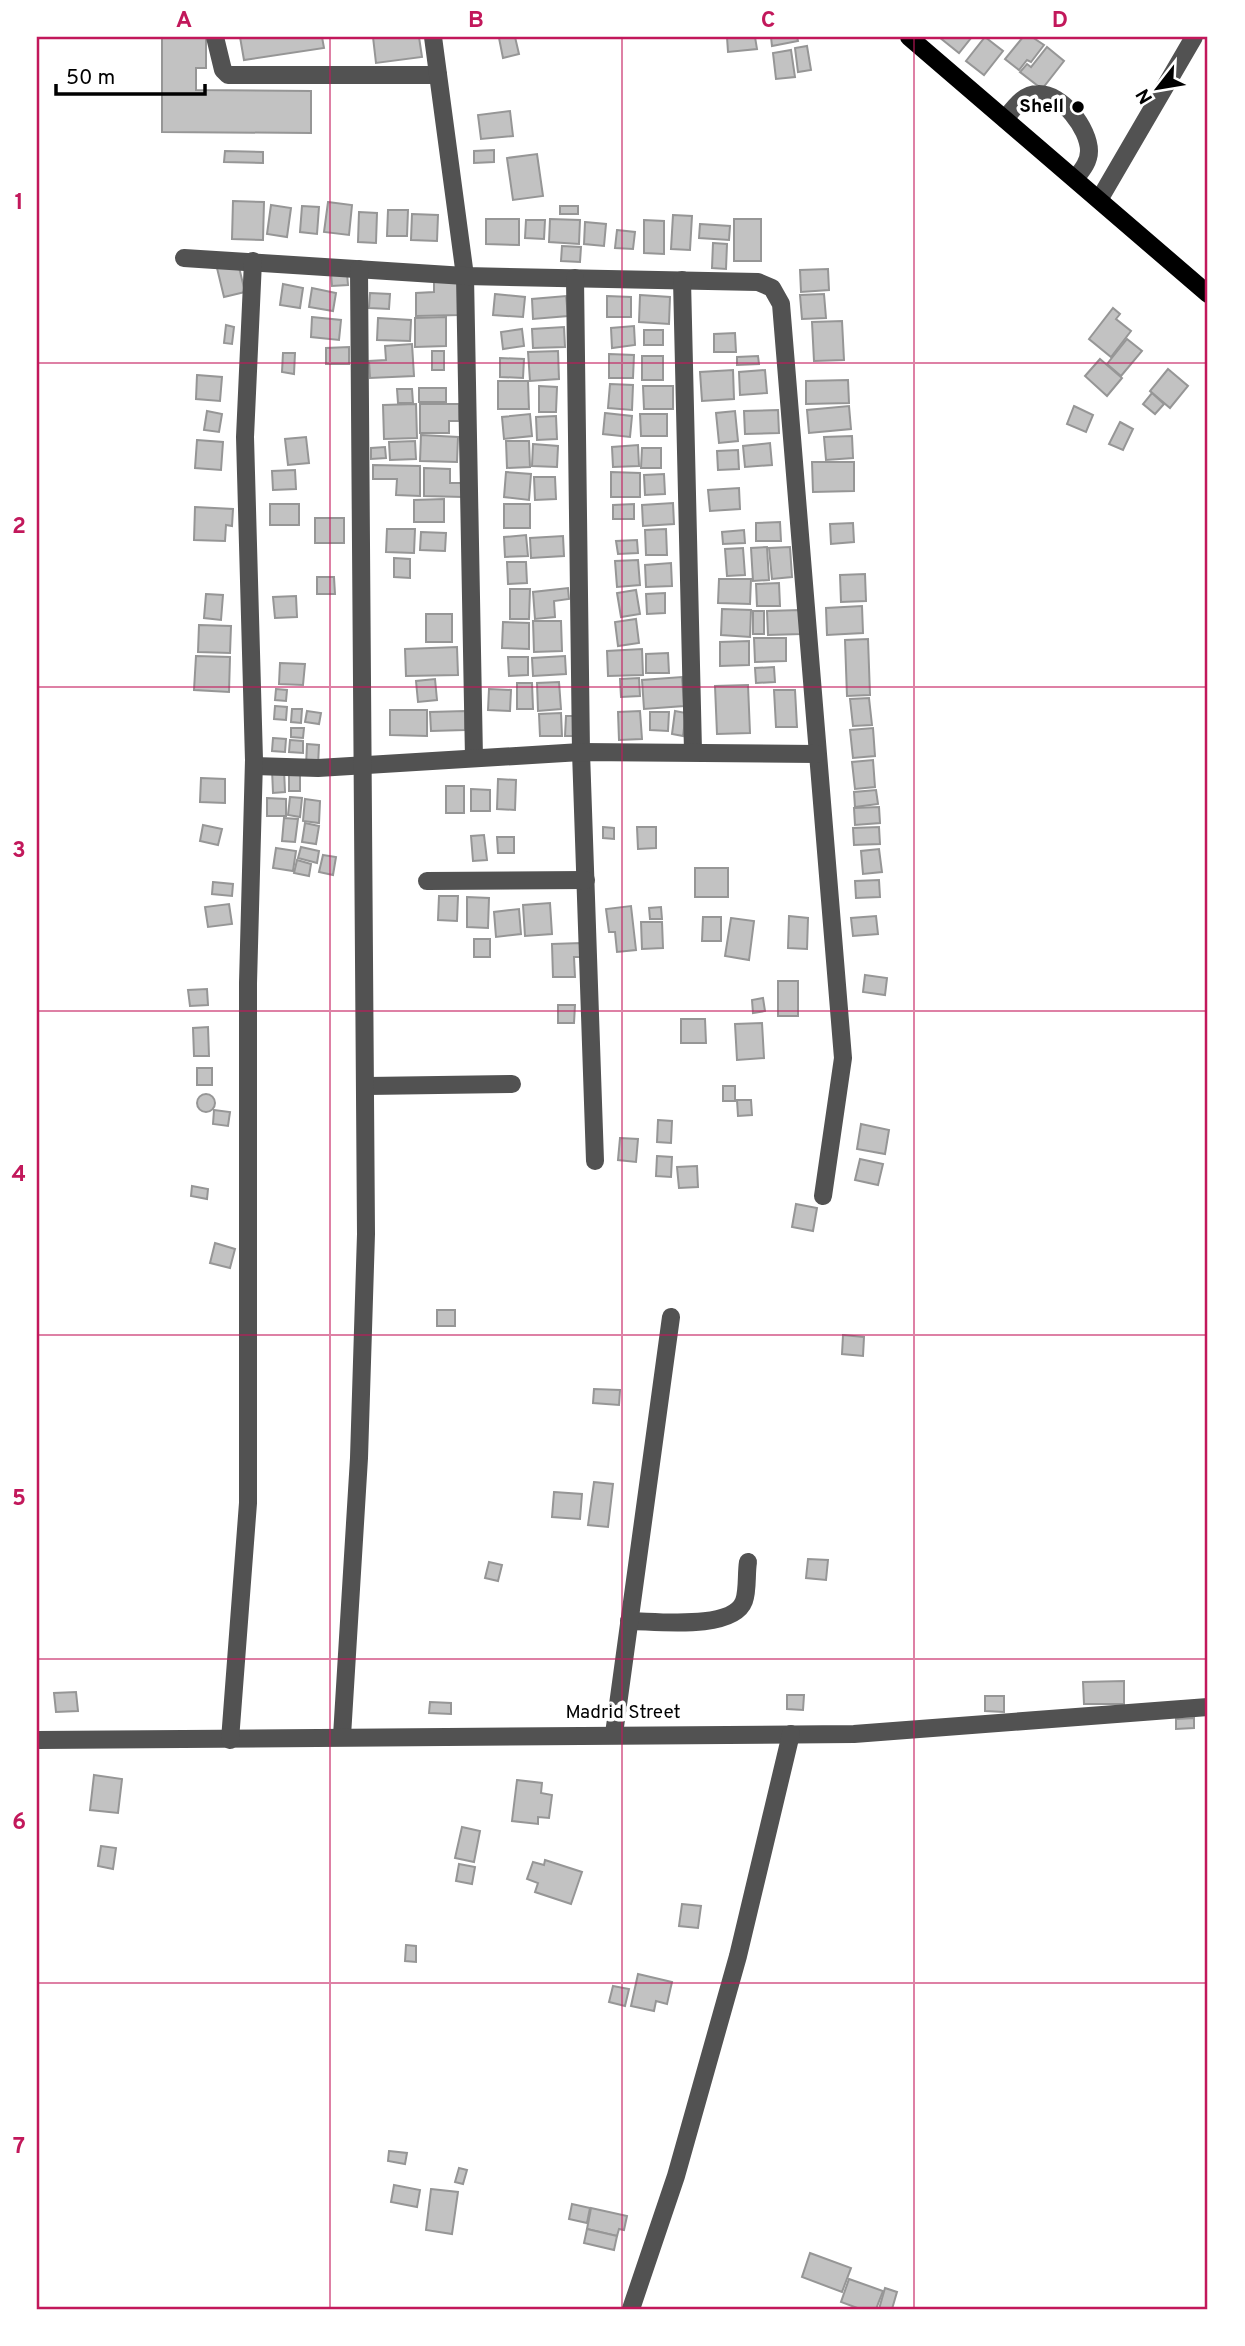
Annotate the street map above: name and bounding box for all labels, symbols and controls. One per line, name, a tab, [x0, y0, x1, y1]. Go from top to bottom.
text: A	[176, 7, 192, 36]
text: B	[468, 7, 484, 36]
text: C	[761, 7, 775, 36]
text: D	[1052, 7, 1068, 36]
scale bar	[56, 52, 205, 96]
north arrow	[1122, 52, 1192, 122]
text: 50 m	[66, 65, 115, 92]
text: N	[1131, 84, 1159, 108]
place label: Shell	[1019, 95, 1064, 119]
marker: Shell	[1070, 99, 1086, 115]
text: 1	[14, 189, 24, 218]
text: 2	[12, 513, 26, 542]
text: 3	[12, 837, 26, 866]
text: 4	[12, 1161, 26, 1190]
text: 5	[12, 1485, 26, 1514]
street label: Madrid Street	[565, 1701, 681, 1725]
text: 6	[12, 1809, 26, 1838]
text: 7	[13, 2133, 25, 2162]

